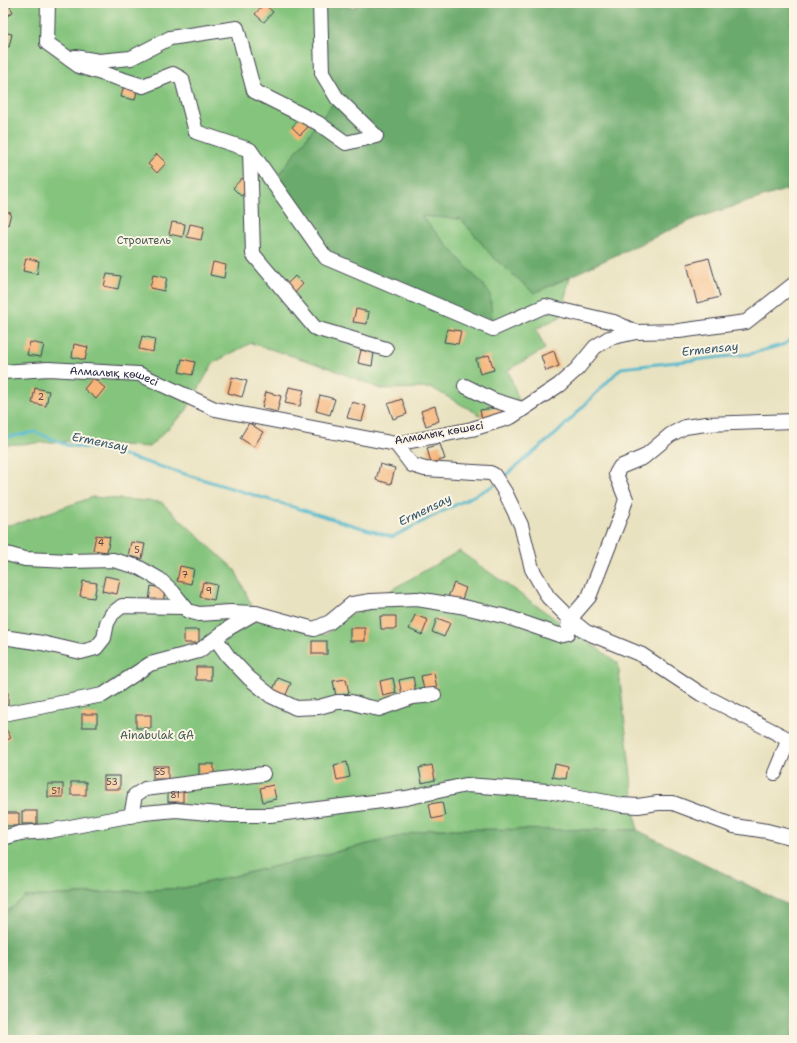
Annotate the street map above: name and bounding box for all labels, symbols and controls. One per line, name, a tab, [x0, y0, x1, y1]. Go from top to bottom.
park label: Строитель	[117, 233, 172, 248]
water label: Ermensay	[681, 338, 739, 360]
street label: Алмалық көшесі	[69, 363, 161, 390]
house number: 2	[38, 391, 44, 403]
street label: Алмалық көшесі	[393, 418, 485, 448]
water label: Ermensay	[70, 429, 130, 455]
water label: Ermensay	[396, 490, 454, 530]
house number: 4	[98, 537, 104, 549]
house number: 5	[134, 544, 140, 556]
house number: 7	[182, 569, 188, 581]
house number: 9	[206, 585, 212, 597]
park label: Ainabulak GA	[120, 728, 194, 743]
house number: 55	[155, 766, 165, 778]
house number: 53	[106, 776, 118, 788]
house number: 51	[52, 785, 60, 797]
house number: 81	[170, 789, 180, 801]

